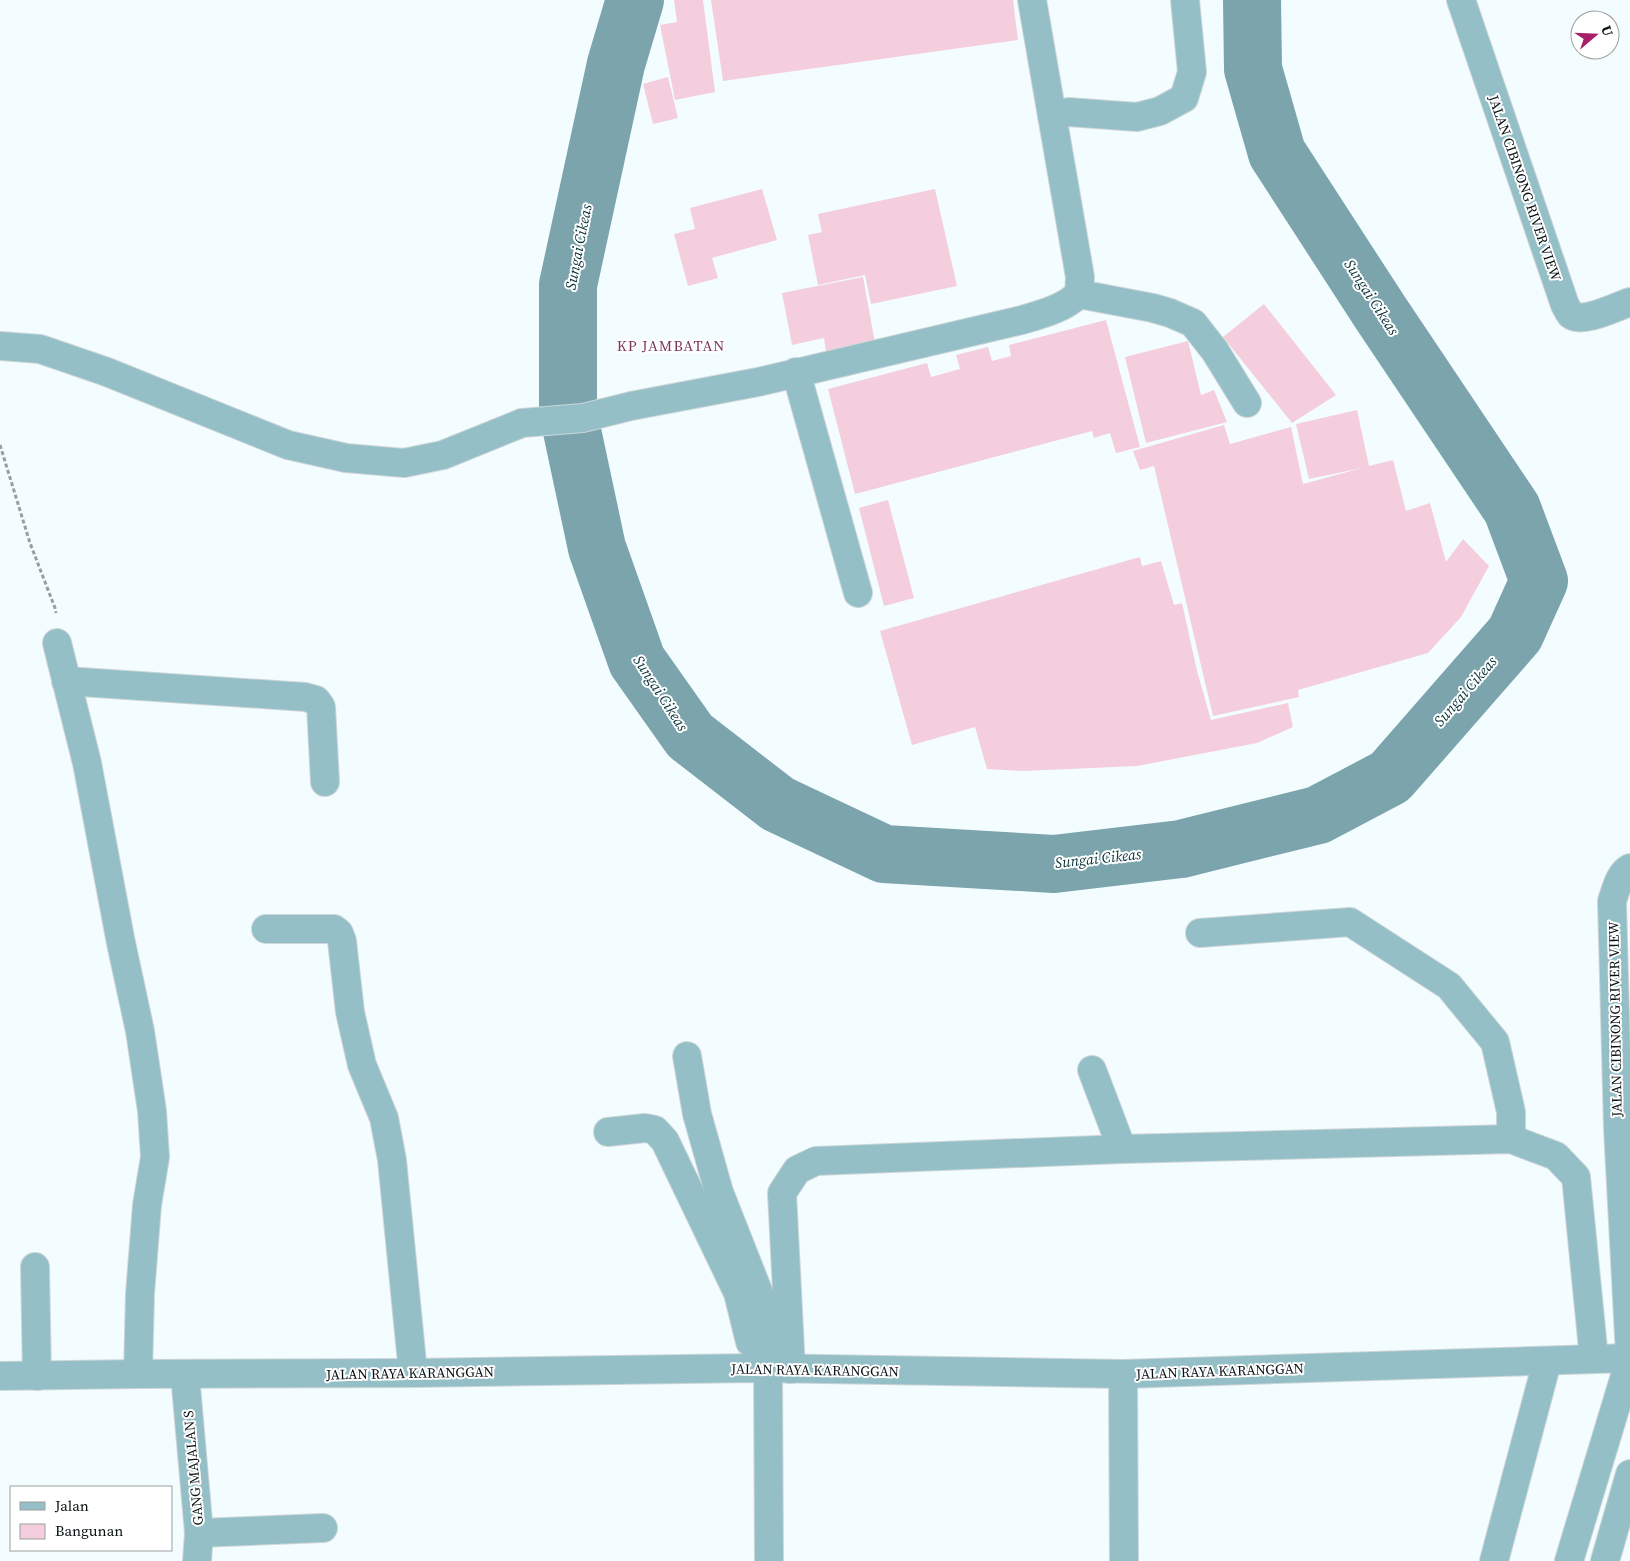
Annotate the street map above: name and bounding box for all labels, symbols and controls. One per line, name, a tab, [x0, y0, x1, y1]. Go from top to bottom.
north arrow	[1570, 10, 1620, 60]
text: U	[1596, 23, 1618, 39]
street label: JALAN CIBINONG RIVER VIEW	[1483, 91, 1566, 284]
water label: Sungai Cikeas	[559, 202, 597, 292]
water label: Sungai Cikeas	[1340, 255, 1405, 340]
district label: KP JAMBATAN	[617, 335, 725, 356]
water label: Sungai Cikeas	[629, 651, 694, 736]
water label: Sungai Cikeas	[1429, 651, 1502, 731]
water label: Sungai Cikeas	[1054, 843, 1143, 873]
street label: JALAN CIBINONG RIVER VIEW	[1603, 921, 1627, 1118]
street label: JALAN RAYA KARANGGAN	[1135, 1358, 1304, 1384]
street label: JALAN RAYA KARANGGAN	[730, 1359, 899, 1381]
street label: JALAN RAYA KARANGGAN	[325, 1362, 494, 1384]
street label: GANG MAJALAN S	[178, 1410, 208, 1526]
legend	[10, 1486, 172, 1551]
text: Jalan	[54, 1495, 89, 1516]
text: Bangunan	[55, 1520, 123, 1541]

